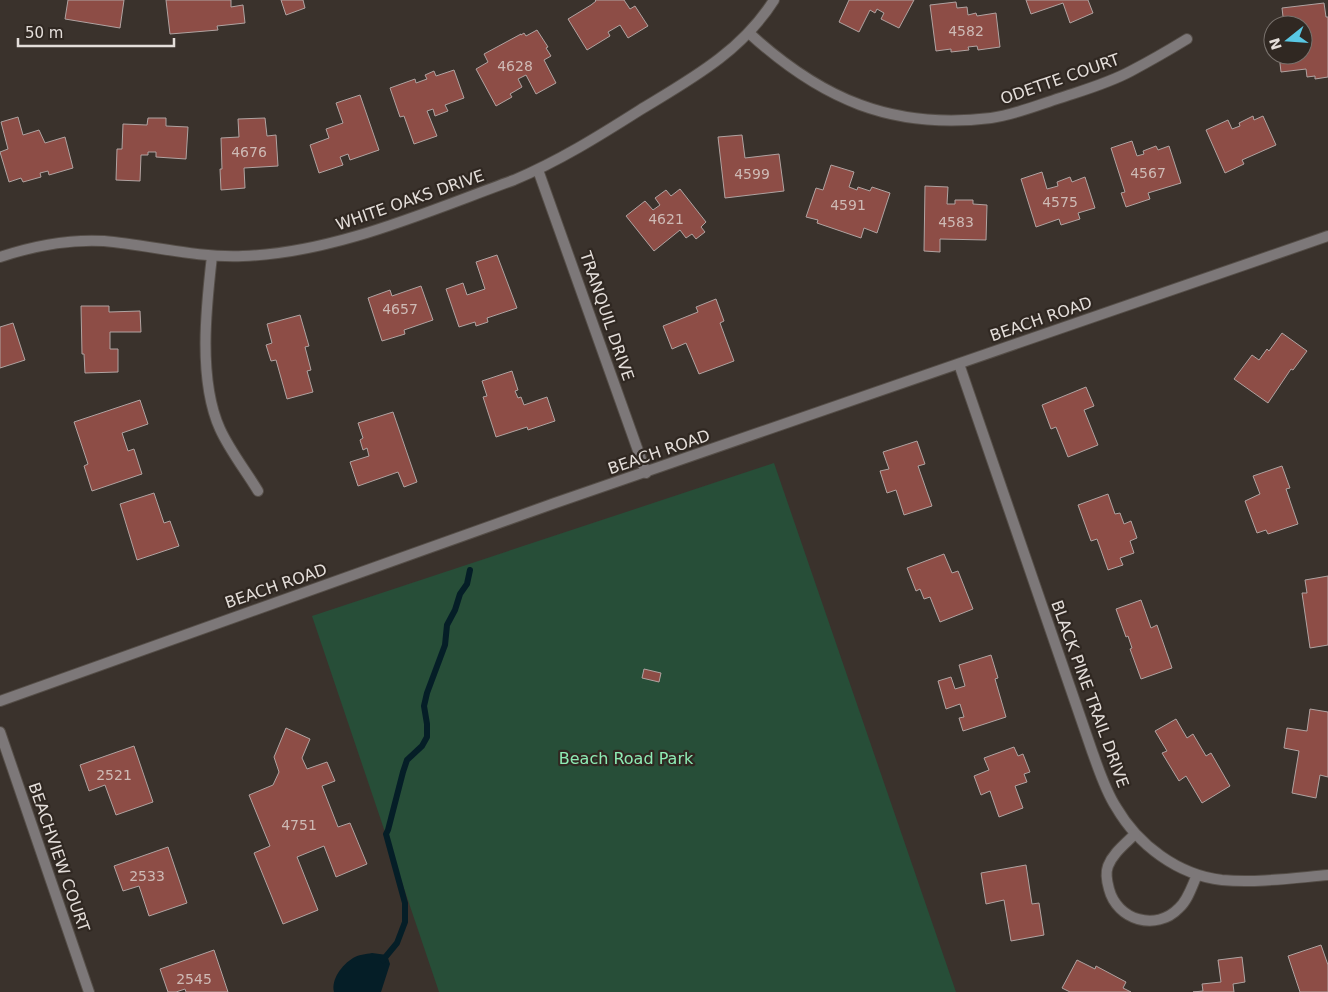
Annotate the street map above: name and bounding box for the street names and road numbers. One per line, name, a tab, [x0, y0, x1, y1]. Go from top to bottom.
street label: ODETTE COURT	[998, 50, 1122, 108]
street label: WHITE OAKS DRIVE	[333, 166, 487, 234]
street label: TRANQUIL DRIVE	[576, 248, 638, 383]
street label: BEACH ROAD	[987, 293, 1095, 345]
street label: BEACH ROAD	[605, 426, 713, 478]
street label: BEACH ROAD	[222, 560, 330, 612]
street label: BLACK PINE TRAIL DRIVE	[1047, 598, 1133, 790]
street label: BEACHVIEW COURT	[24, 780, 94, 934]

